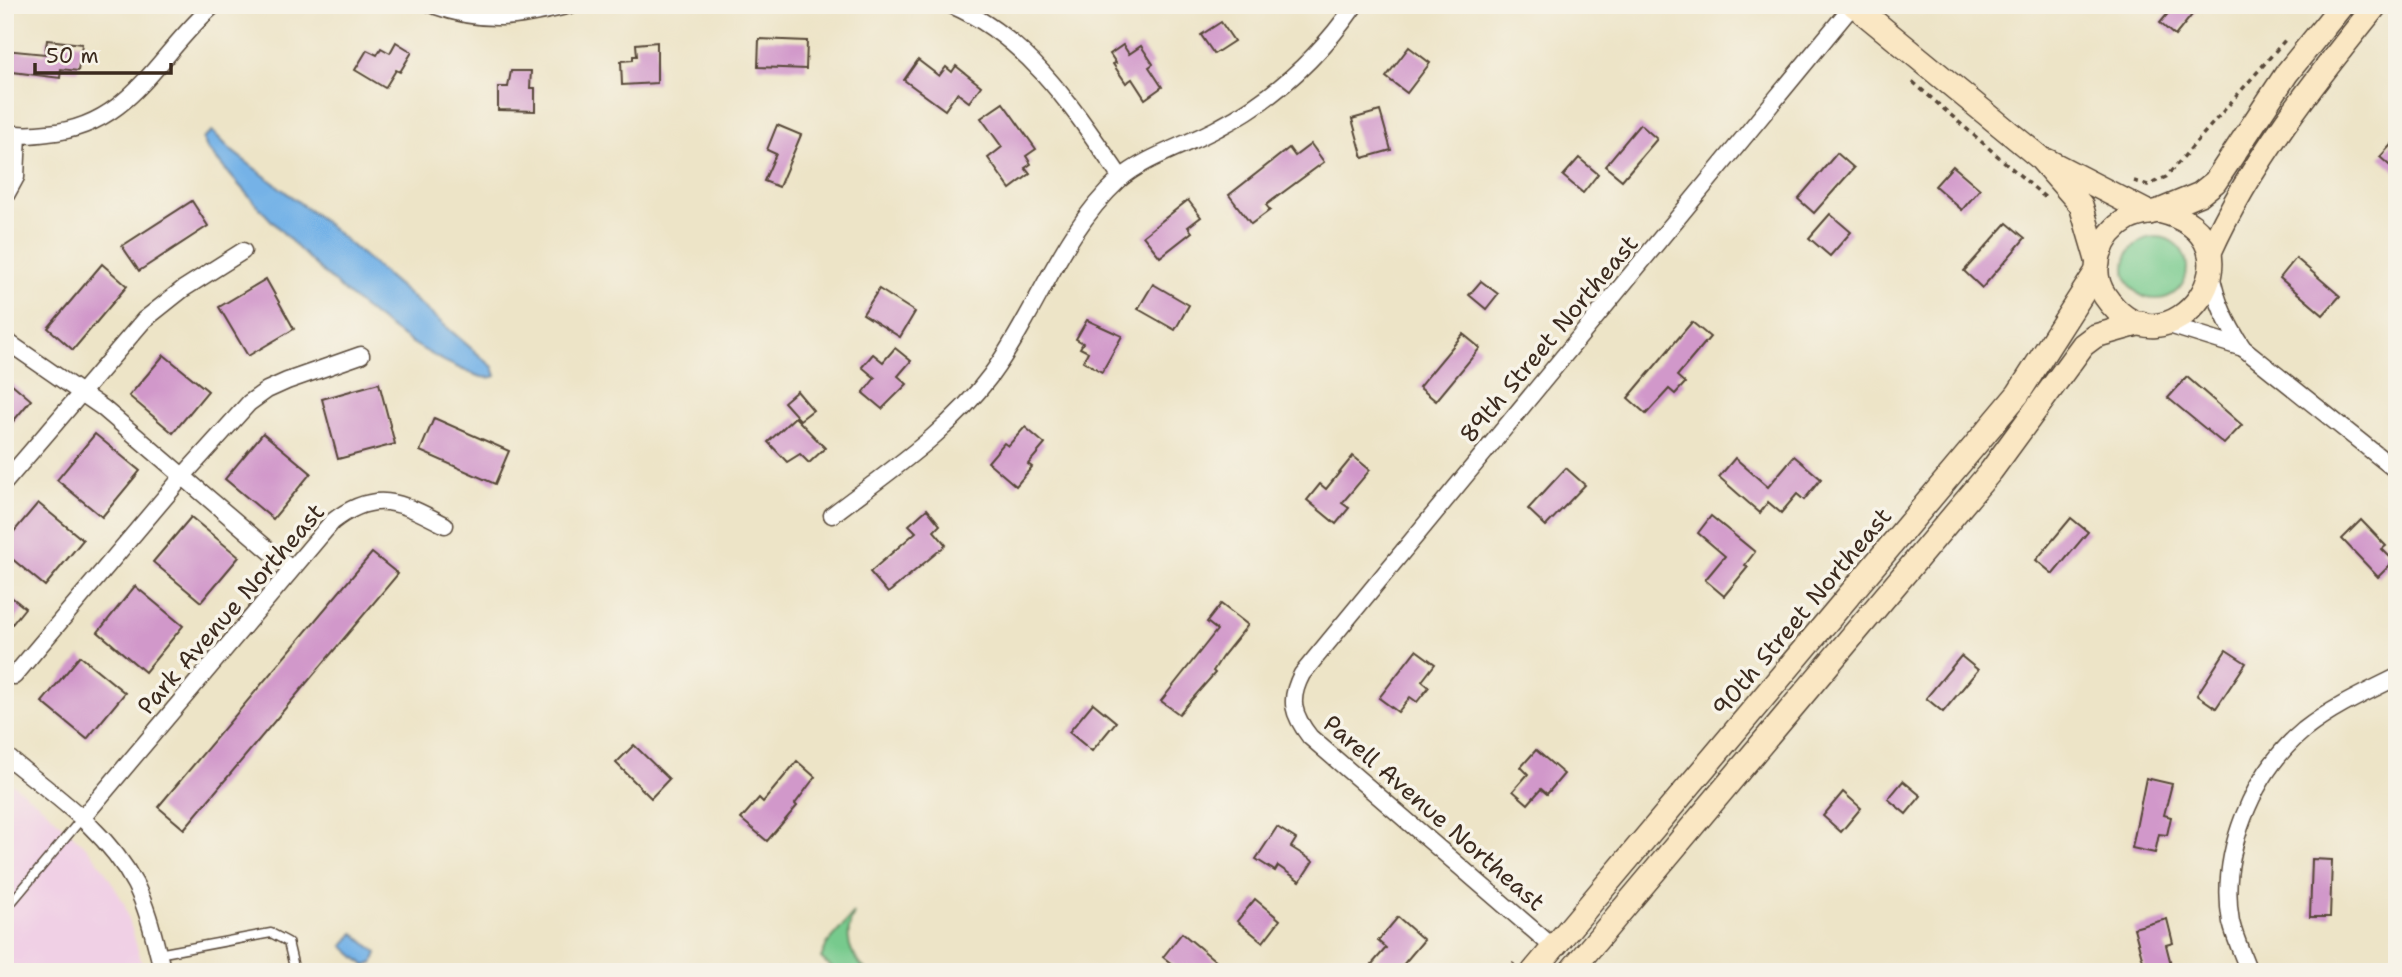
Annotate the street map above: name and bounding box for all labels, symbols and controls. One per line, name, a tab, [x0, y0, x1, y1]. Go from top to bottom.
scale bar	[35, 32, 172, 76]
text: 50 m	[46, 42, 99, 70]
street label: 89th Street Northeast	[1453, 228, 1645, 450]
street label: Park Avenue Northeast	[130, 496, 332, 722]
street label: 90th Street Northeast	[1705, 501, 1899, 723]
street label: Parell Avenue Northeast	[1316, 708, 1552, 918]

